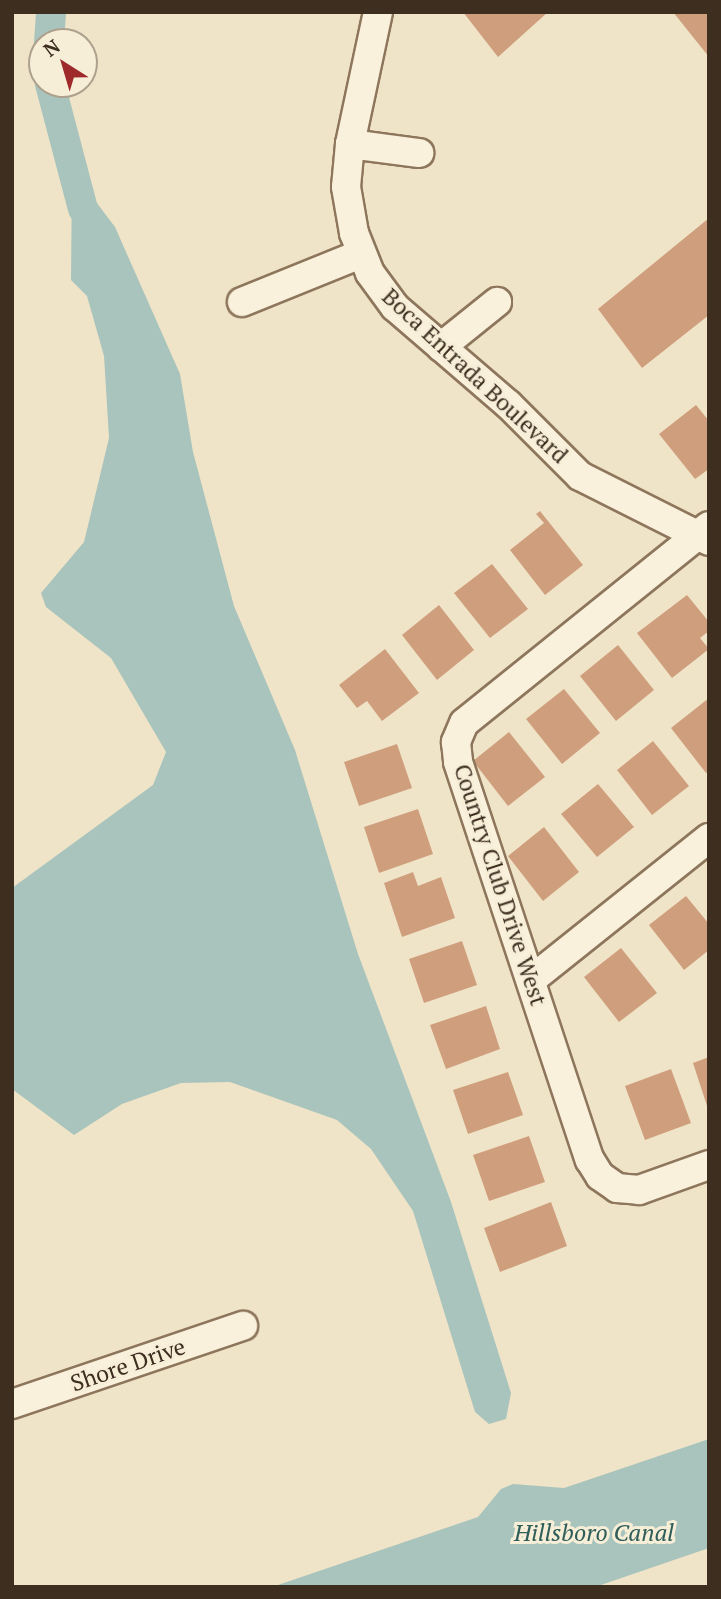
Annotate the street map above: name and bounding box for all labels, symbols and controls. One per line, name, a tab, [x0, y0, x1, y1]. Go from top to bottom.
north arrow	[28, 28, 98, 98]
text: N	[38, 33, 65, 62]
street label: Boca Entrada Boulevard	[376, 283, 574, 469]
street label: Country Club Drive West	[448, 761, 552, 1009]
street label: Shore Drive	[67, 1333, 189, 1397]
water label: Hillsboro Canal	[514, 1519, 674, 1547]

